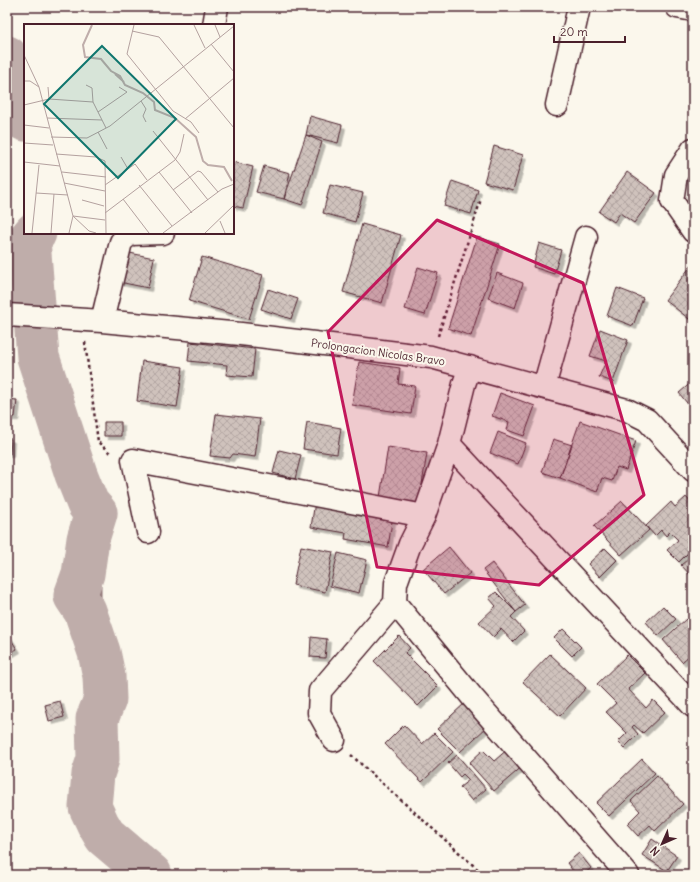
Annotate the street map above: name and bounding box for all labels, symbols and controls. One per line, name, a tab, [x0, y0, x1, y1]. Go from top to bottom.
scale bar	[554, 18, 625, 44]
inset map	[24, 24, 234, 234]
text: 20 m	[560, 24, 588, 39]
street label: Prolongacion Nicolas Bravo	[310, 336, 446, 368]
north arrow	[642, 824, 682, 864]
text: N	[647, 843, 663, 859]

